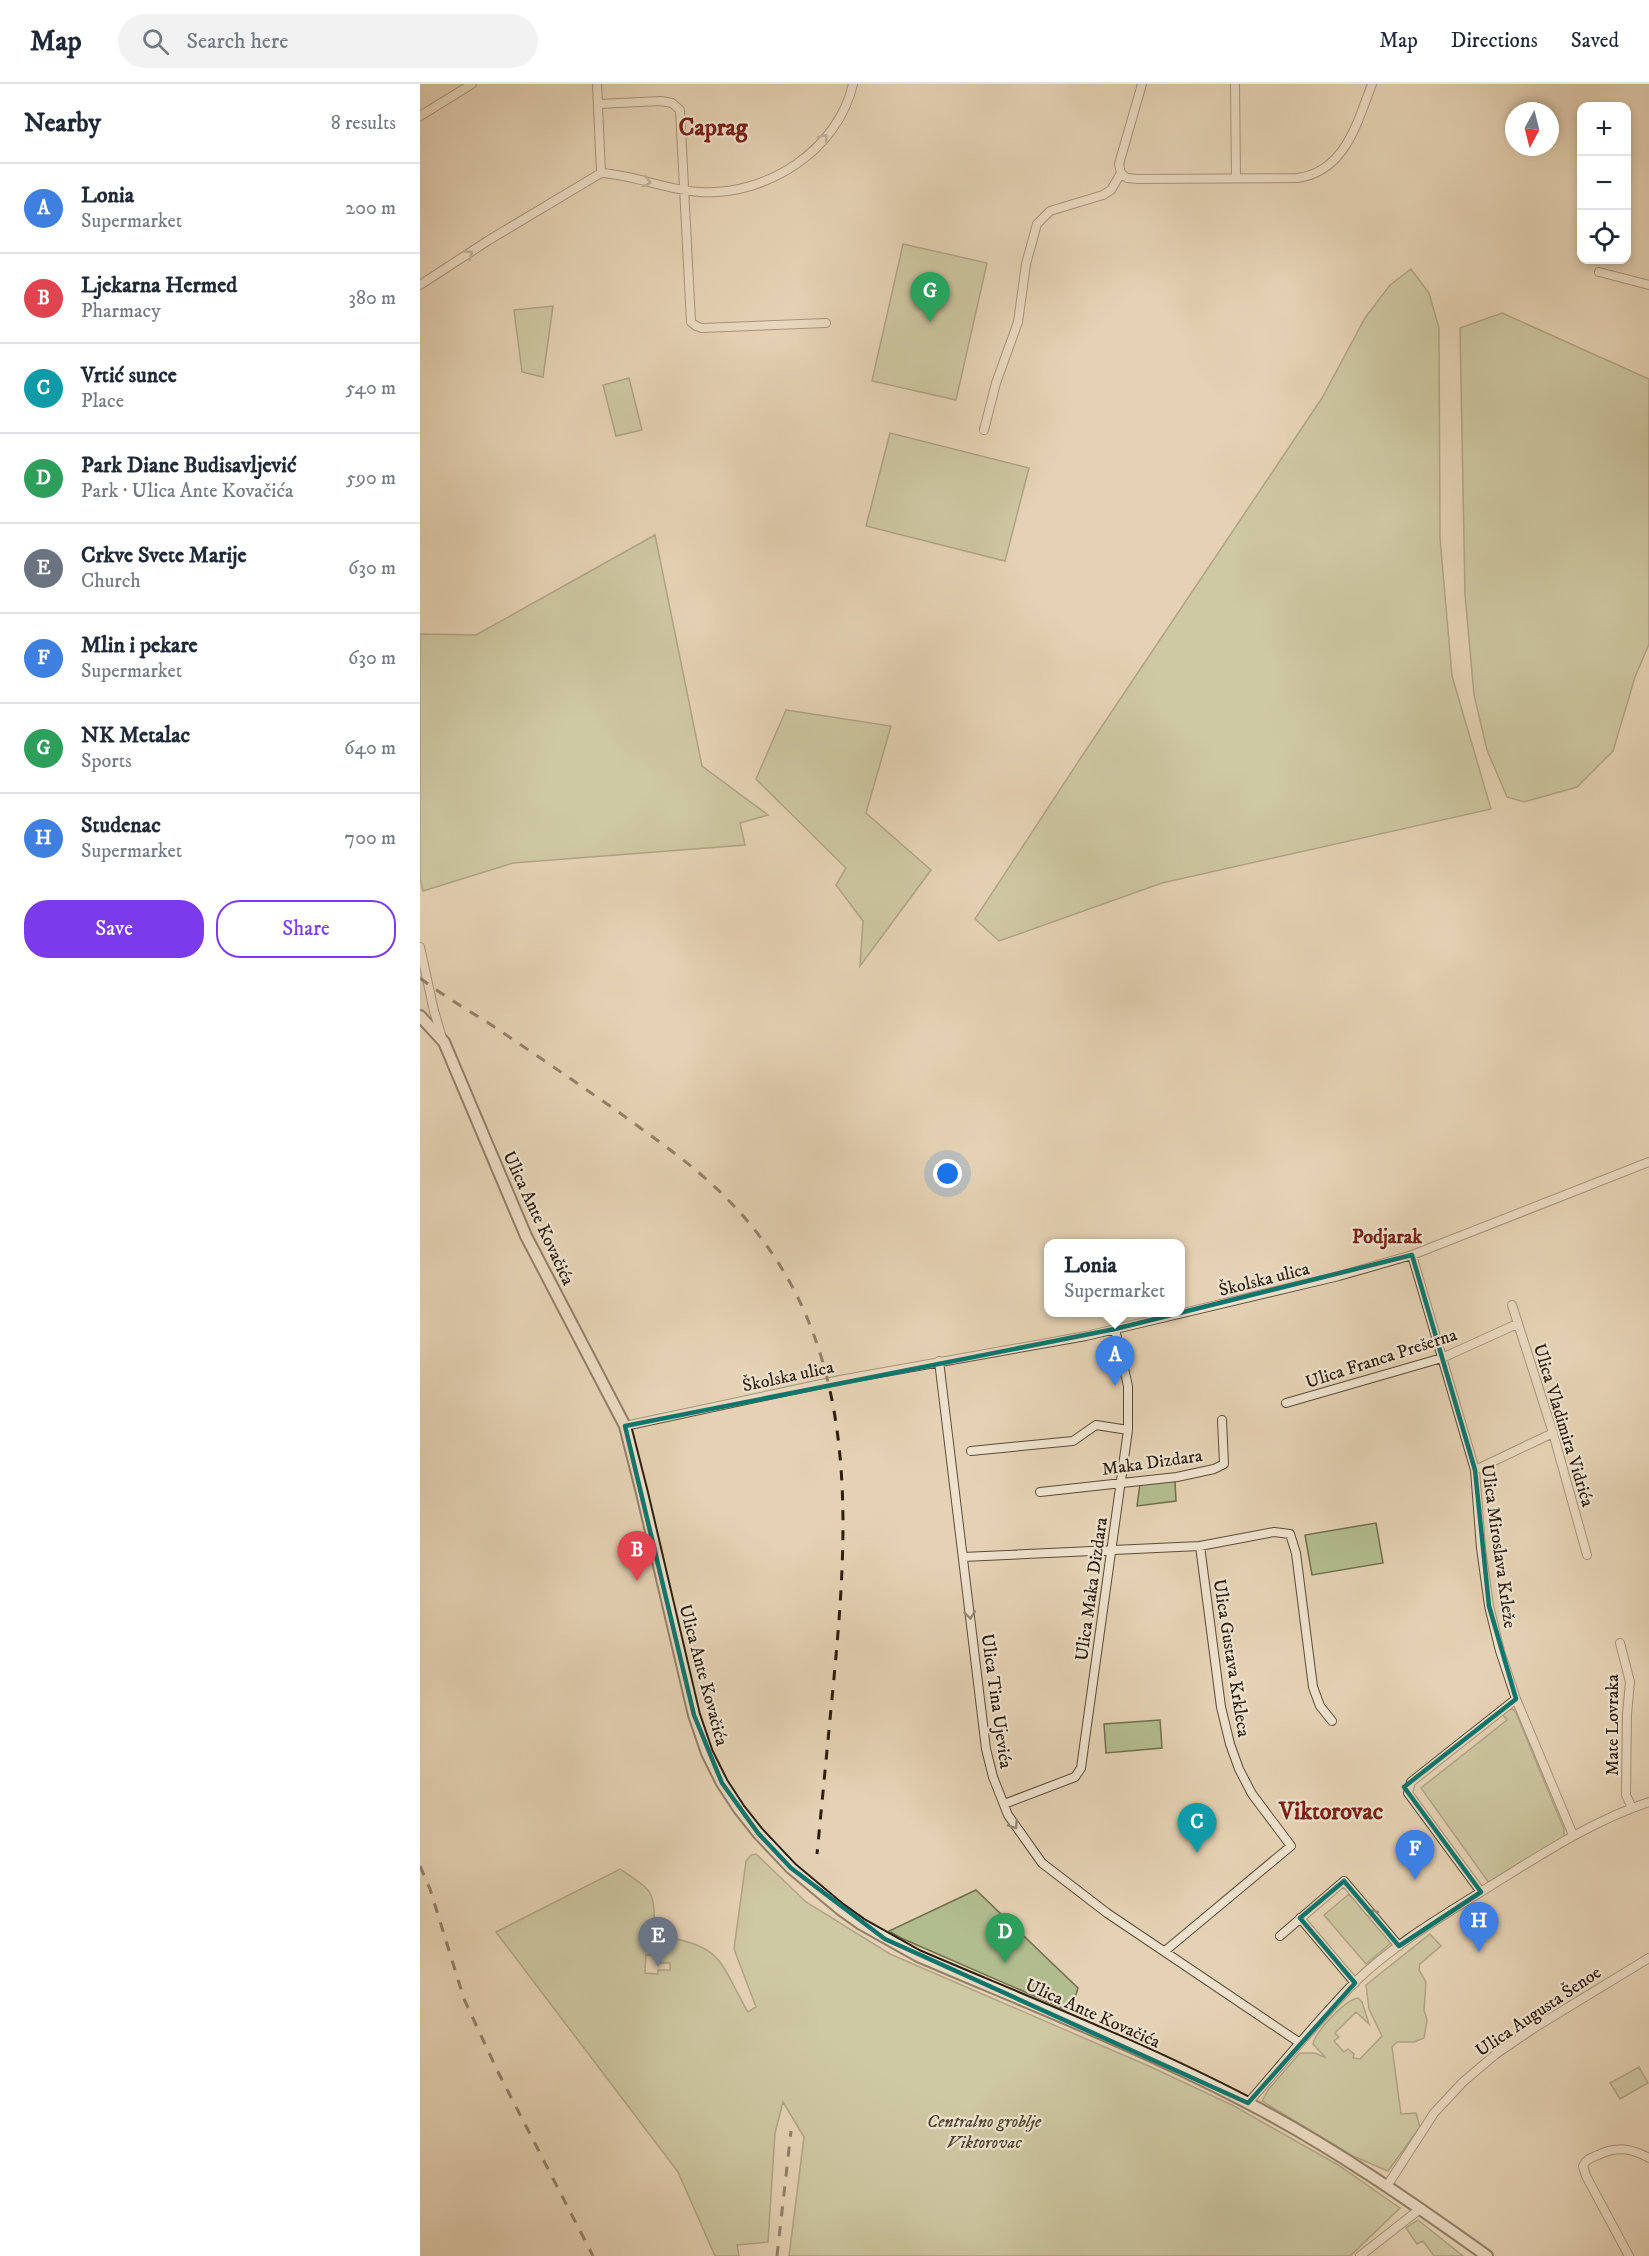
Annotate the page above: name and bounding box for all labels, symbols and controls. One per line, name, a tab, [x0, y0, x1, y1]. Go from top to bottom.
search box	[118, 14, 538, 68]
text: Map	[30, 24, 82, 59]
icon: search	[139, 25, 172, 58]
text: Search here	[187, 28, 288, 55]
text: Map	[1379, 28, 1418, 54]
text: Directions	[1451, 28, 1538, 54]
text: Saved	[1571, 28, 1619, 54]
north arrow	[1505, 102, 1559, 156]
map controls	[1577, 102, 1631, 264]
button: +	[1577, 102, 1631, 156]
text: Nearby	[24, 107, 101, 140]
text: 8 results	[331, 111, 396, 136]
district label: Caprag	[679, 113, 749, 143]
one-way arrow	[817, 134, 828, 145]
button: −	[1577, 156, 1631, 210]
one-way arrow	[641, 175, 651, 188]
text: Lonia	[81, 182, 134, 209]
text: A	[37, 196, 50, 221]
text: 200 m	[345, 196, 396, 221]
text: Supermarket	[81, 209, 182, 234]
button: locate	[1577, 210, 1631, 264]
one-way arrow	[463, 249, 473, 261]
text: Ljekarna Hermed	[81, 272, 237, 299]
pin: G	[910, 272, 950, 322]
text: B	[37, 286, 50, 311]
text: 380 m	[348, 286, 396, 311]
text: Pharmacy	[81, 299, 161, 324]
text: Vrtić sunce	[81, 362, 177, 389]
text: C	[37, 376, 50, 401]
text: 540 m	[346, 376, 396, 401]
text: Place	[81, 389, 124, 414]
text: Park Diane Budisavljević	[81, 452, 296, 479]
text: D	[36, 466, 51, 491]
text: 590 m	[346, 466, 396, 491]
text: Park · Ulica Ante Kovačića	[81, 479, 294, 504]
text: Crkve Svete Marije	[81, 542, 247, 569]
text: E	[36, 556, 51, 581]
text: 630 m	[348, 556, 396, 581]
text: Church	[81, 569, 141, 594]
text: Mlin i pekare	[81, 632, 198, 659]
text: F	[37, 646, 50, 671]
text: 630 m	[348, 646, 396, 671]
text: Supermarket	[81, 659, 182, 684]
text: NK Metalac	[81, 722, 190, 749]
text: G	[37, 736, 50, 761]
text: 640 m	[344, 736, 396, 761]
text: Sports	[81, 749, 132, 774]
text: Studenac	[81, 812, 161, 839]
text: H	[35, 826, 52, 851]
text: 700 m	[345, 826, 396, 851]
text: Supermarket	[81, 839, 182, 864]
button: Save	[24, 900, 204, 958]
button: Share	[216, 900, 396, 958]
street label: Ulica Ante Kovačića	[497, 1148, 579, 1289]
your location	[933, 1159, 962, 1188]
district label: Podjarak	[1352, 1225, 1423, 1250]
popup	[1044, 1239, 1185, 1317]
text: Lonia	[1064, 1252, 1117, 1279]
street label: Školska ulica	[1216, 1257, 1312, 1302]
text: Supermarket	[1064, 1279, 1165, 1304]
street label: Ulica Franca Prešerna	[1303, 1324, 1460, 1394]
pin: A	[1096, 1336, 1134, 1386]
street label: Ulica Vladimira Vidrića	[1528, 1341, 1598, 1510]
street label: Školska ulica	[740, 1356, 836, 1397]
street label: Maka Dizdara	[1100, 1445, 1204, 1481]
street label: Ulica Miroslava Krleže	[1476, 1463, 1520, 1630]
street label: Ulica Maka Dizdara	[1071, 1516, 1113, 1662]
pin: B	[618, 1532, 656, 1581]
street label: Ulica Gustava Krkleca	[1208, 1578, 1254, 1739]
street label: Ulica Ante Kovačića	[674, 1602, 733, 1749]
one-way arrow	[963, 1611, 976, 1620]
street label: Ulica Tina Ujevića	[976, 1632, 1016, 1770]
street label: Mate Lovraka	[1602, 1674, 1624, 1776]
district label: Viktorovac	[1278, 1797, 1384, 1827]
pin: C	[1178, 1804, 1216, 1853]
one-way arrow	[1007, 1818, 1018, 1829]
pin: F	[1396, 1830, 1434, 1880]
pin: H	[1460, 1902, 1498, 1952]
one-way arrow	[1368, 1909, 1379, 1920]
pin: D	[986, 1914, 1024, 1963]
pin: E	[638, 1918, 678, 1967]
street label: Ulica Augusta Šenoe	[1471, 1961, 1605, 2062]
street label: Ulica Ante Kovačića	[1022, 1974, 1164, 2054]
park label: Centralno groblje Viktorovac	[927, 2111, 1042, 2154]

